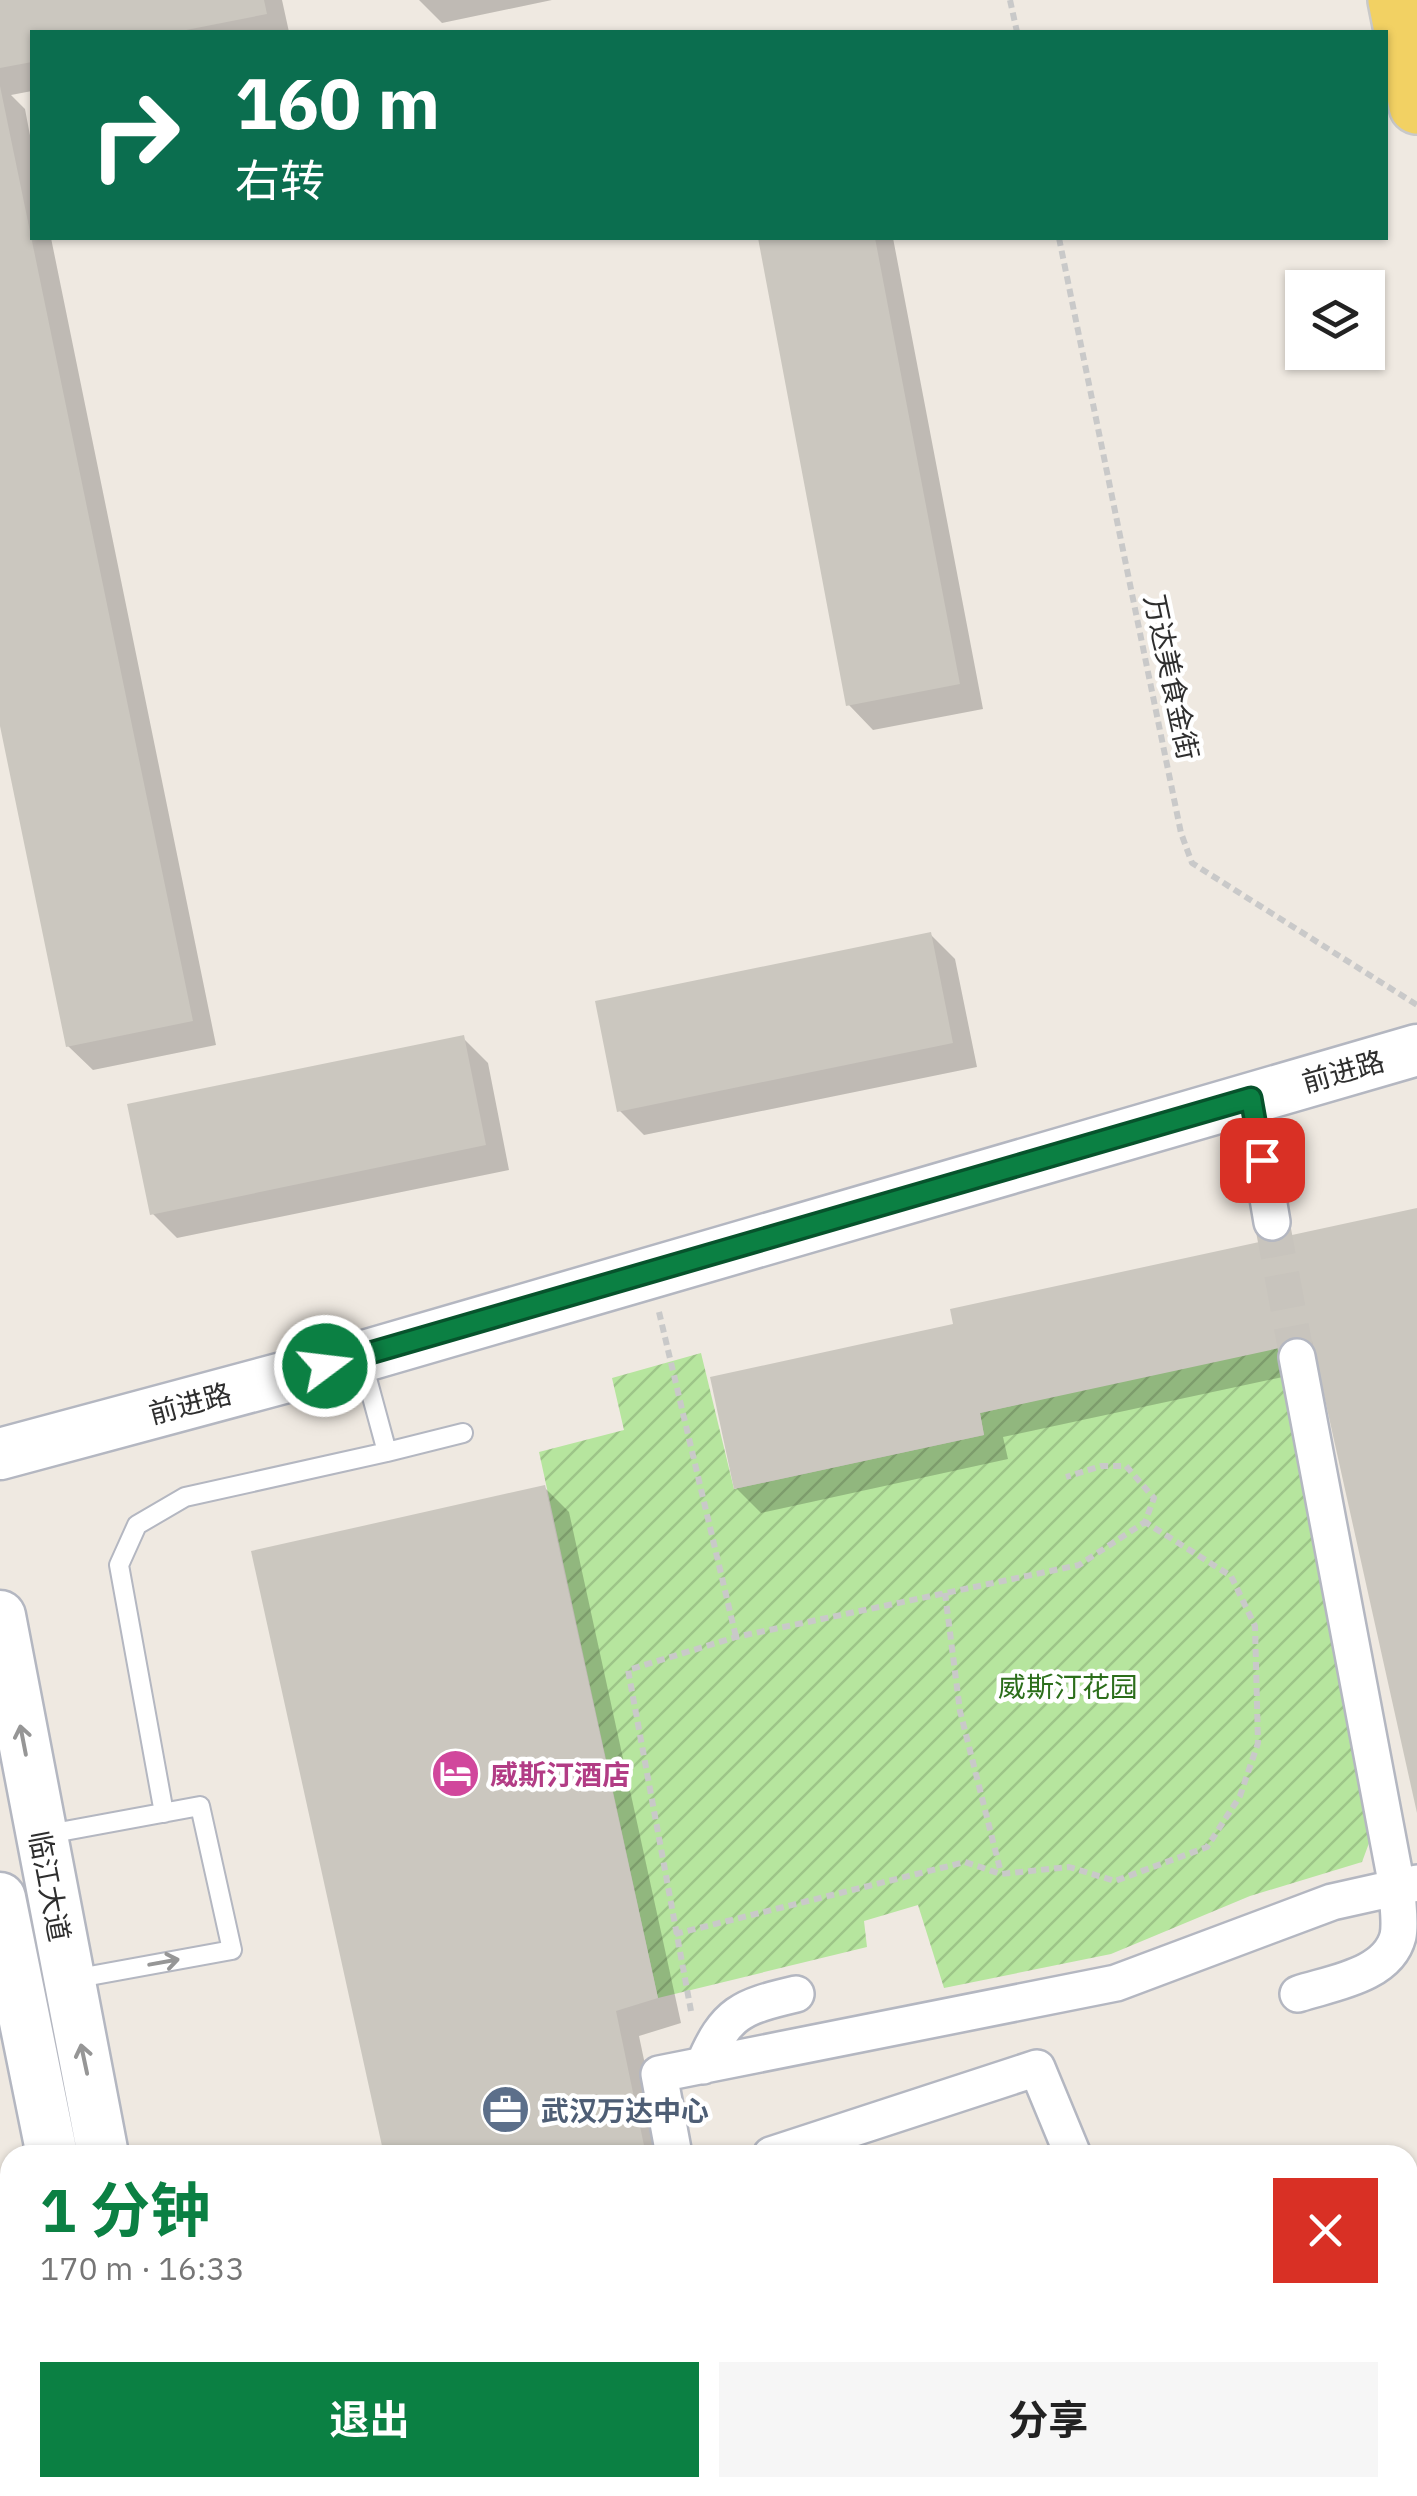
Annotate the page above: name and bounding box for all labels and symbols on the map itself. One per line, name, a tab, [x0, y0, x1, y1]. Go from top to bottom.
street label: 万达美食金街	[1136, 591, 1208, 763]
street label: 前进路	[1298, 1042, 1388, 1100]
pin	[1220, 1118, 1305, 1203]
position arrow	[273, 1314, 377, 1418]
street label: 前进路	[145, 1374, 235, 1432]
park label: 威斯汀花园	[998, 1668, 1138, 1705]
one-way arrow	[13, 1724, 32, 1757]
hotel icon: 威斯汀酒店	[429, 1748, 481, 1800]
place label: 威斯汀酒店	[490, 1756, 630, 1793]
street label: 临江大道	[21, 1827, 79, 1945]
one-way arrow	[147, 1952, 179, 1971]
one-way arrow	[73, 2044, 92, 2076]
office icon: 武汉万达中心	[480, 2084, 532, 2136]
place label: 武汉万达中心	[541, 2092, 709, 2129]

